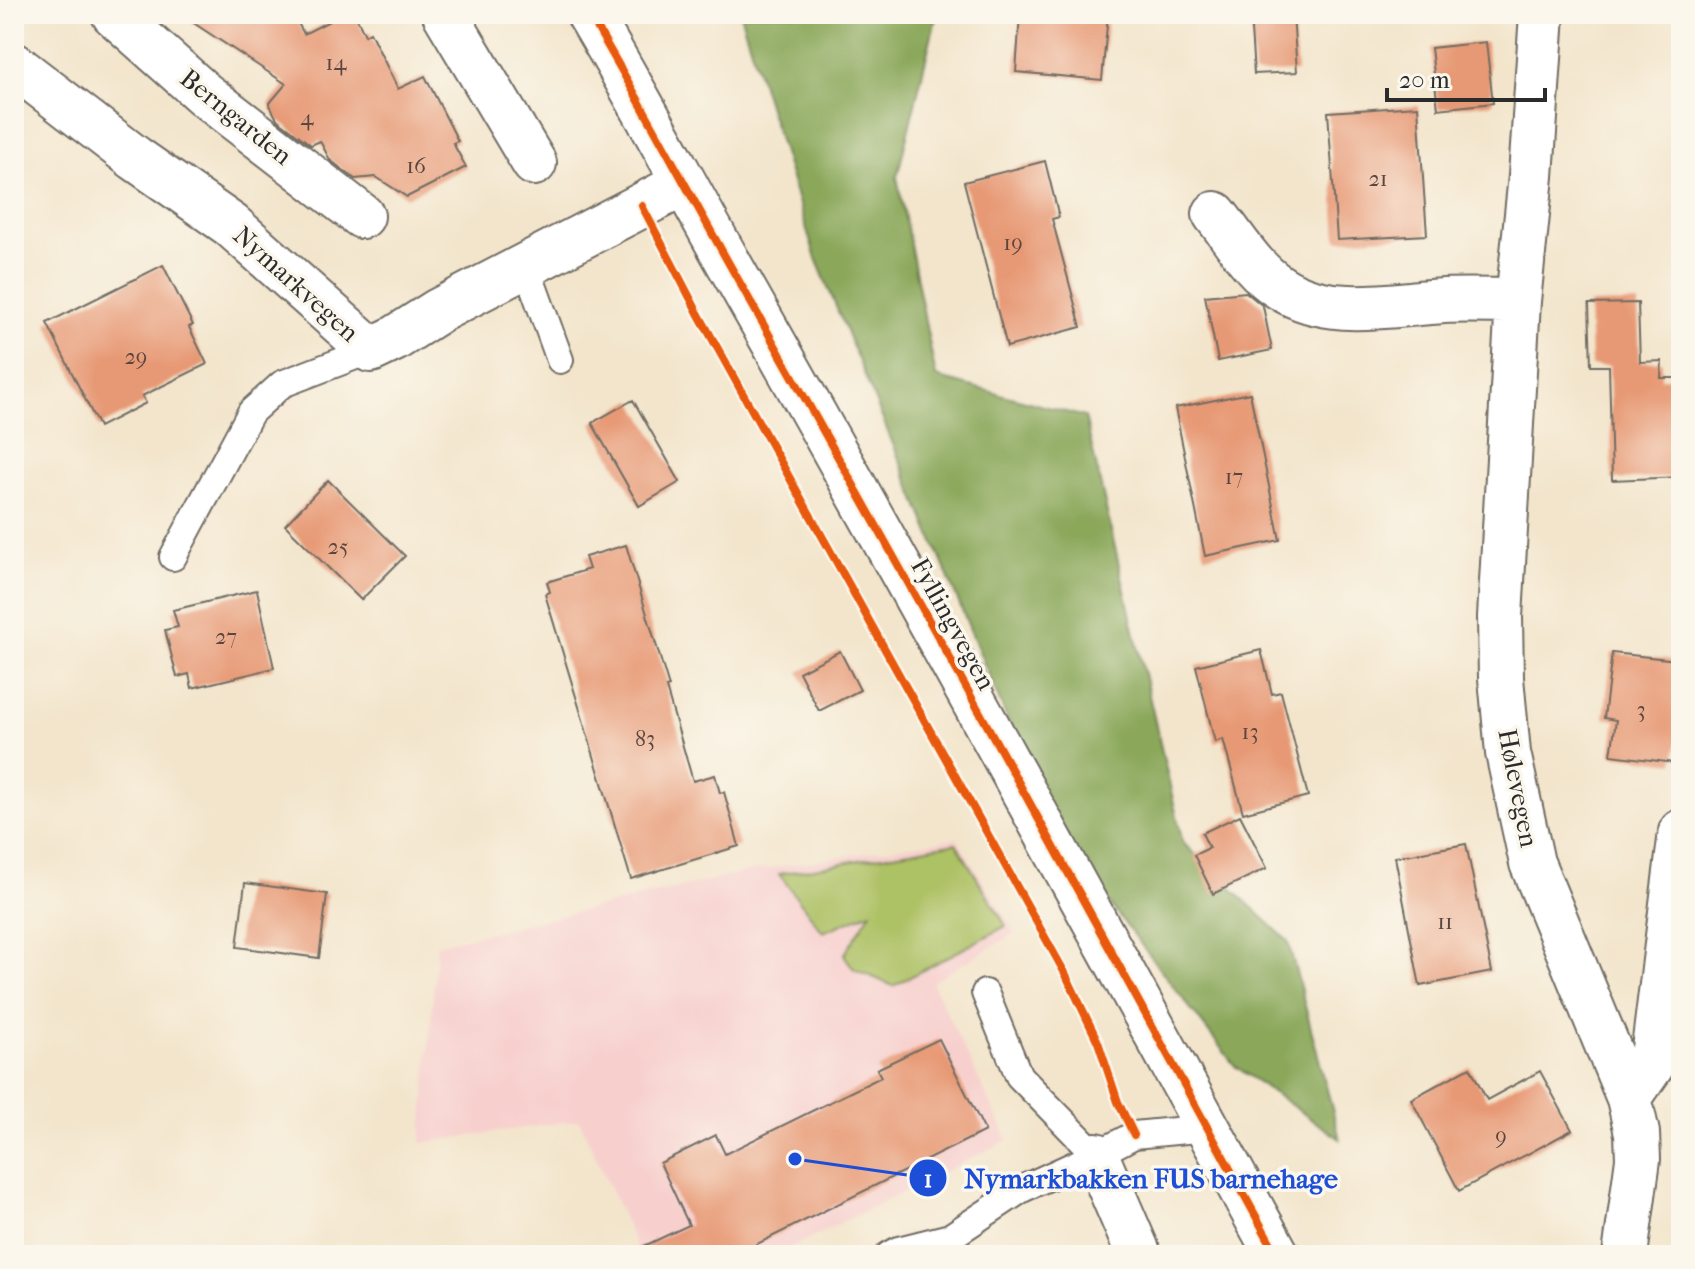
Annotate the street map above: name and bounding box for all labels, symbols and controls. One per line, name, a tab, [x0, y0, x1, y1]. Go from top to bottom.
house number: 14	[326, 50, 347, 76]
scale bar	[1387, 52, 1545, 102]
street label: Berngarden	[174, 63, 298, 171]
text: 20 m	[1399, 66, 1450, 94]
house number: 4	[301, 105, 315, 131]
house number: 16	[406, 153, 426, 179]
house number: 21	[1368, 166, 1388, 192]
street label: Nymarkvegen	[227, 220, 365, 348]
house number: 19	[1003, 230, 1023, 256]
house number: 29	[125, 344, 147, 370]
house number: 17	[1225, 464, 1243, 490]
house number: 25	[328, 534, 348, 560]
street label: Fyllingvegen	[904, 553, 1002, 695]
house number: 27	[215, 624, 237, 650]
house number: 3	[1636, 697, 1646, 723]
house number: 13	[1242, 719, 1258, 745]
house number: 83	[635, 726, 655, 752]
street label: Hølevegen	[1491, 726, 1545, 850]
house number: 11	[1437, 909, 1453, 935]
house number: 9	[1495, 1123, 1507, 1149]
callout: Nymarkbakken FUS barnehage	[908, 1152, 1354, 1204]
text: Nymarkbakken FUS barnehage	[964, 1162, 1338, 1195]
text: 1	[924, 1165, 932, 1193]

